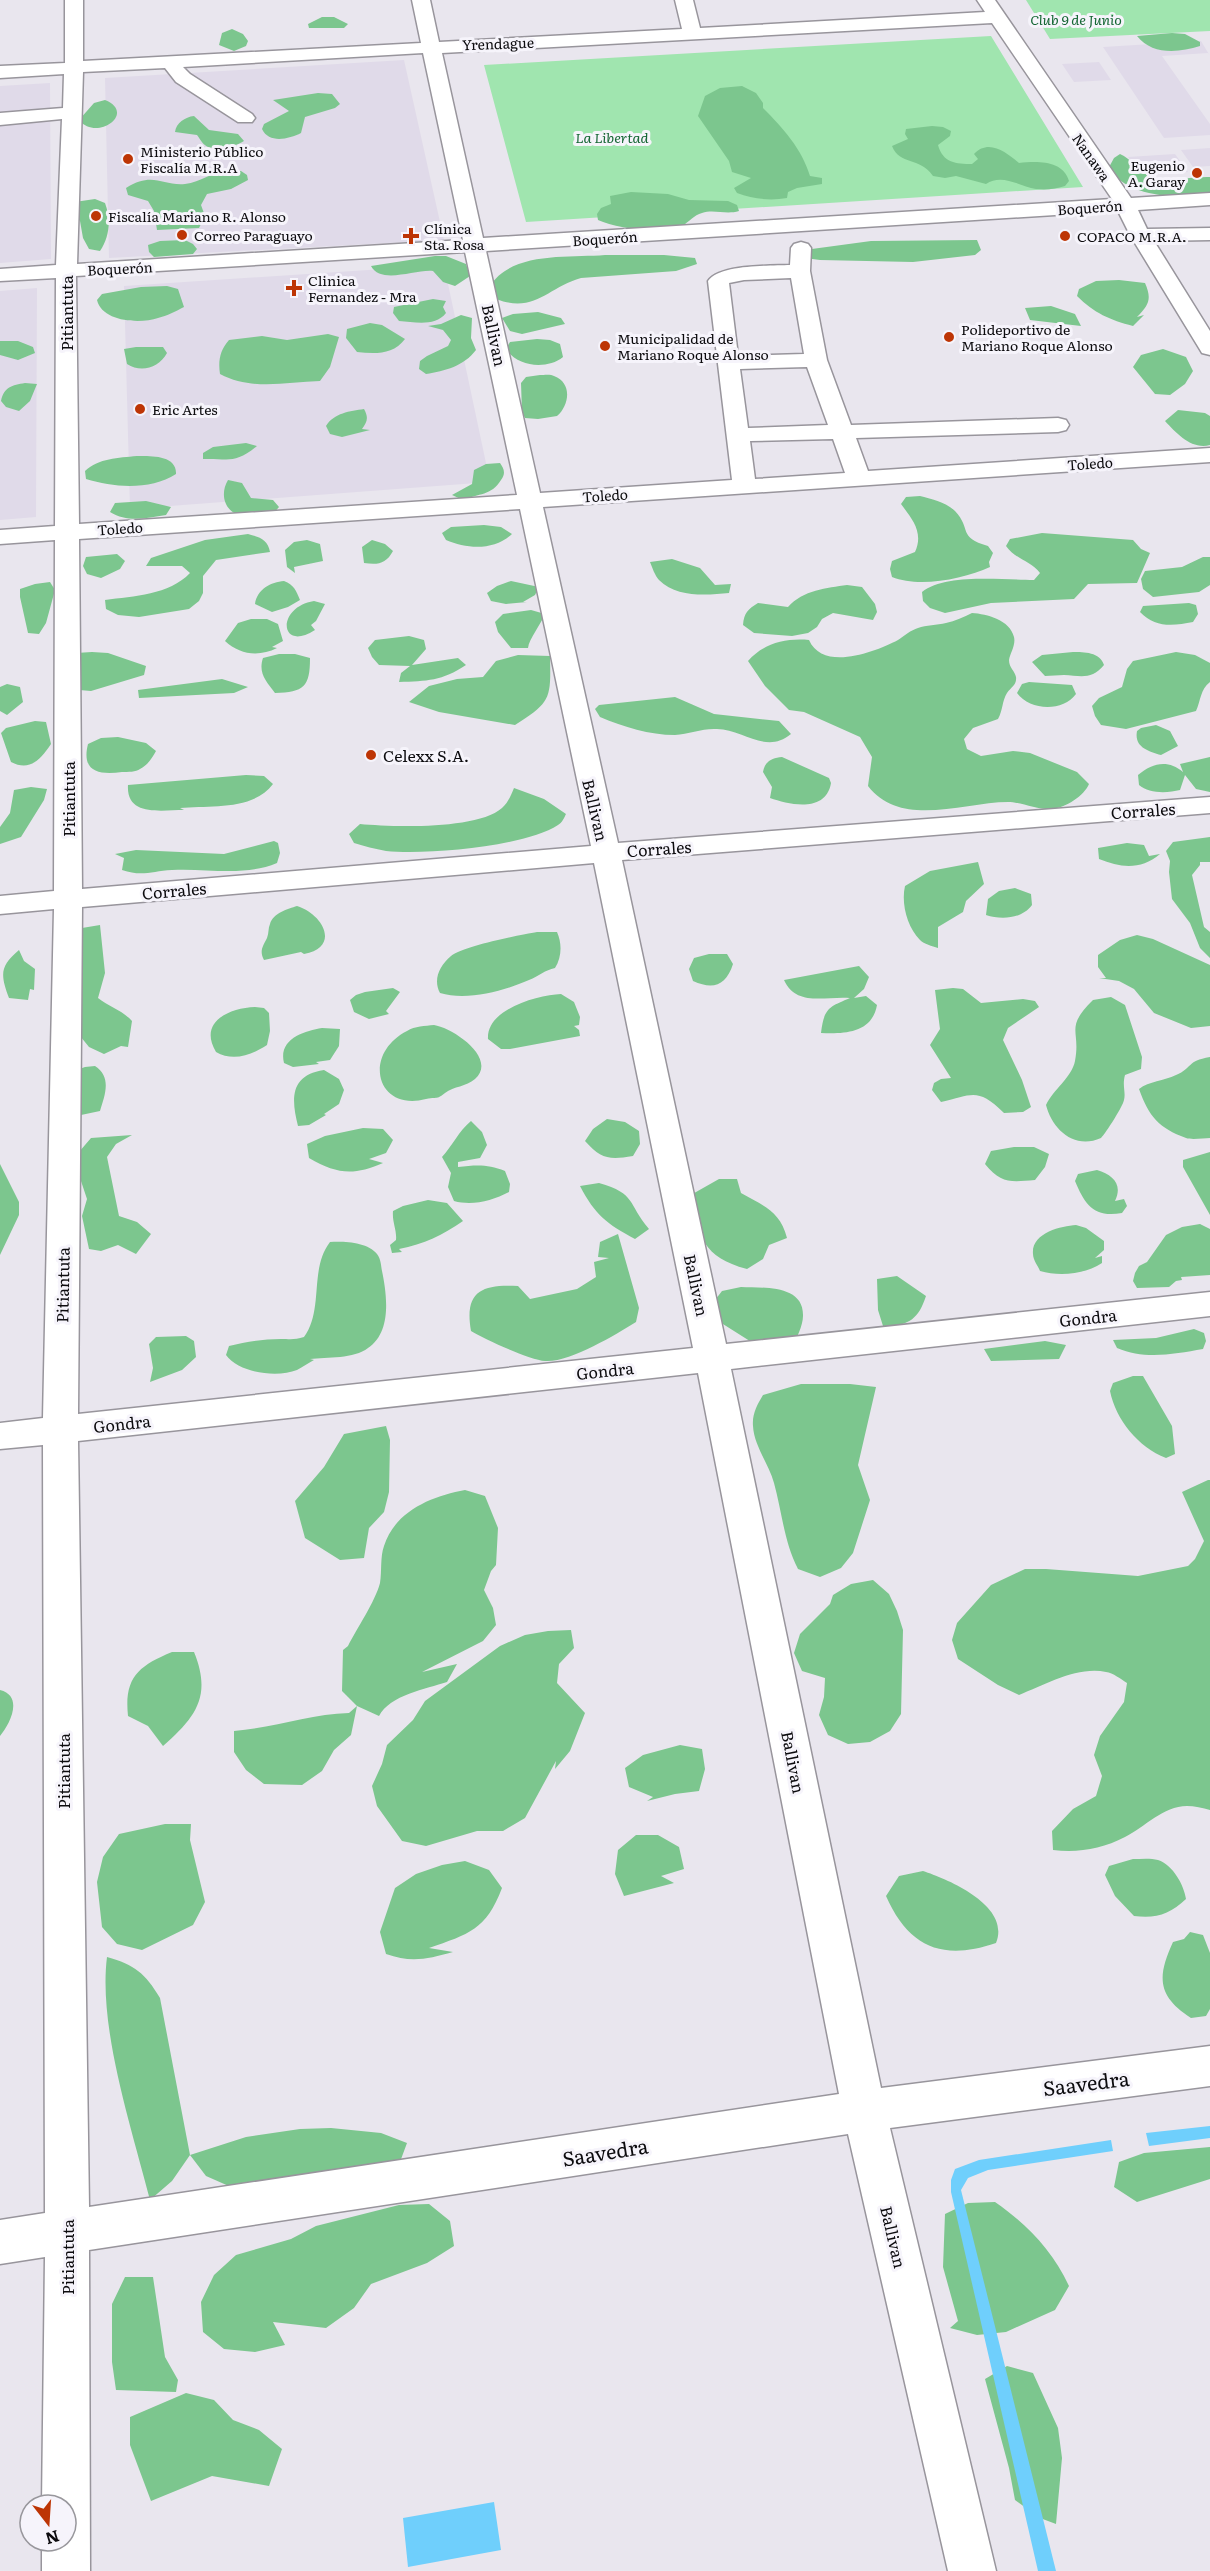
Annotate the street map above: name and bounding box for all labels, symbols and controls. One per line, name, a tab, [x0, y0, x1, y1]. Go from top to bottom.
park label: Club 9 de Junio	[1030, 9, 1122, 29]
street label: Yrendague	[462, 32, 534, 54]
park label: La Libertad	[575, 127, 649, 147]
street label: Nanawa	[1068, 129, 1116, 185]
place label: Ministerio Público Fiscalía M.R.A	[140, 141, 263, 177]
marker: Ministerio Público Fiscalía M.R.A	[121, 152, 135, 166]
place label: Eugenio A. Garay	[1128, 155, 1186, 191]
marker: Eugenio A. Garay	[1190, 166, 1204, 180]
street label: Boquerón	[1057, 195, 1123, 219]
place label: Fiscalía Mariano R. Alonso	[108, 206, 286, 226]
marker: Fiscalía Mariano R. Alonso	[89, 209, 103, 223]
place label: Clínica Sta. Rosa	[424, 218, 485, 254]
place label: Correo Paraguayo	[194, 225, 313, 245]
street label: Boquerón	[572, 226, 638, 250]
place label: COPACO M.R.A.	[1077, 226, 1186, 246]
marker: Clínica Sta. Rosa	[402, 227, 420, 245]
marker: Correo Paraguayo	[175, 228, 189, 242]
marker: COPACO M.R.A.	[1058, 229, 1072, 243]
street label: Boquerón	[87, 256, 153, 280]
place label: Clinica Fernandez - Mra	[308, 270, 417, 306]
street label: Pitiantuta	[54, 275, 78, 351]
marker: Clinica Fernandez - Mra	[285, 279, 303, 297]
street label: Ballivan	[477, 302, 513, 369]
place label: Polideportivo de Mariano Roque Alonso	[961, 319, 1113, 355]
place label: Municipalidad de Mariano Roque Alonso	[617, 328, 769, 364]
marker: Polideportivo de Mariano Roque Alonso	[942, 330, 956, 344]
marker: Municipalidad de Mariano Roque Alonso	[598, 339, 612, 353]
place label: Eric Artes	[152, 399, 218, 419]
marker: Eric Artes	[133, 402, 147, 416]
street label: Toledo	[1066, 451, 1114, 475]
street label: Toledo	[581, 483, 629, 507]
street label: Toledo	[96, 516, 144, 540]
place label: Celexx S.A.	[383, 743, 469, 767]
marker: Celexx S.A.	[364, 748, 378, 762]
street label: Pitiantuta	[56, 761, 80, 837]
street label: Ballivan	[577, 777, 615, 844]
street label: Corrales	[1110, 796, 1176, 824]
street label: Corrales	[626, 834, 692, 862]
street label: Corrales	[141, 875, 207, 905]
street label: Pitiantuta	[49, 1247, 75, 1323]
street label: Ballivan	[679, 1252, 715, 1319]
street label: Gondra	[1058, 1302, 1118, 1332]
street label: Gondra	[575, 1355, 635, 1385]
street label: Gondra	[92, 1408, 152, 1438]
street label: Ballivan	[776, 1729, 812, 1796]
street label: Pitiantuta	[51, 1733, 75, 1809]
street label: Saavedra	[1041, 2062, 1131, 2102]
street label: Saavedra	[560, 2129, 650, 2173]
street label: Ballivan	[875, 2204, 913, 2271]
street label: Pitiantuta	[55, 2219, 79, 2295]
north arrow	[18, 2493, 78, 2553]
text: N	[43, 2525, 63, 2552]

